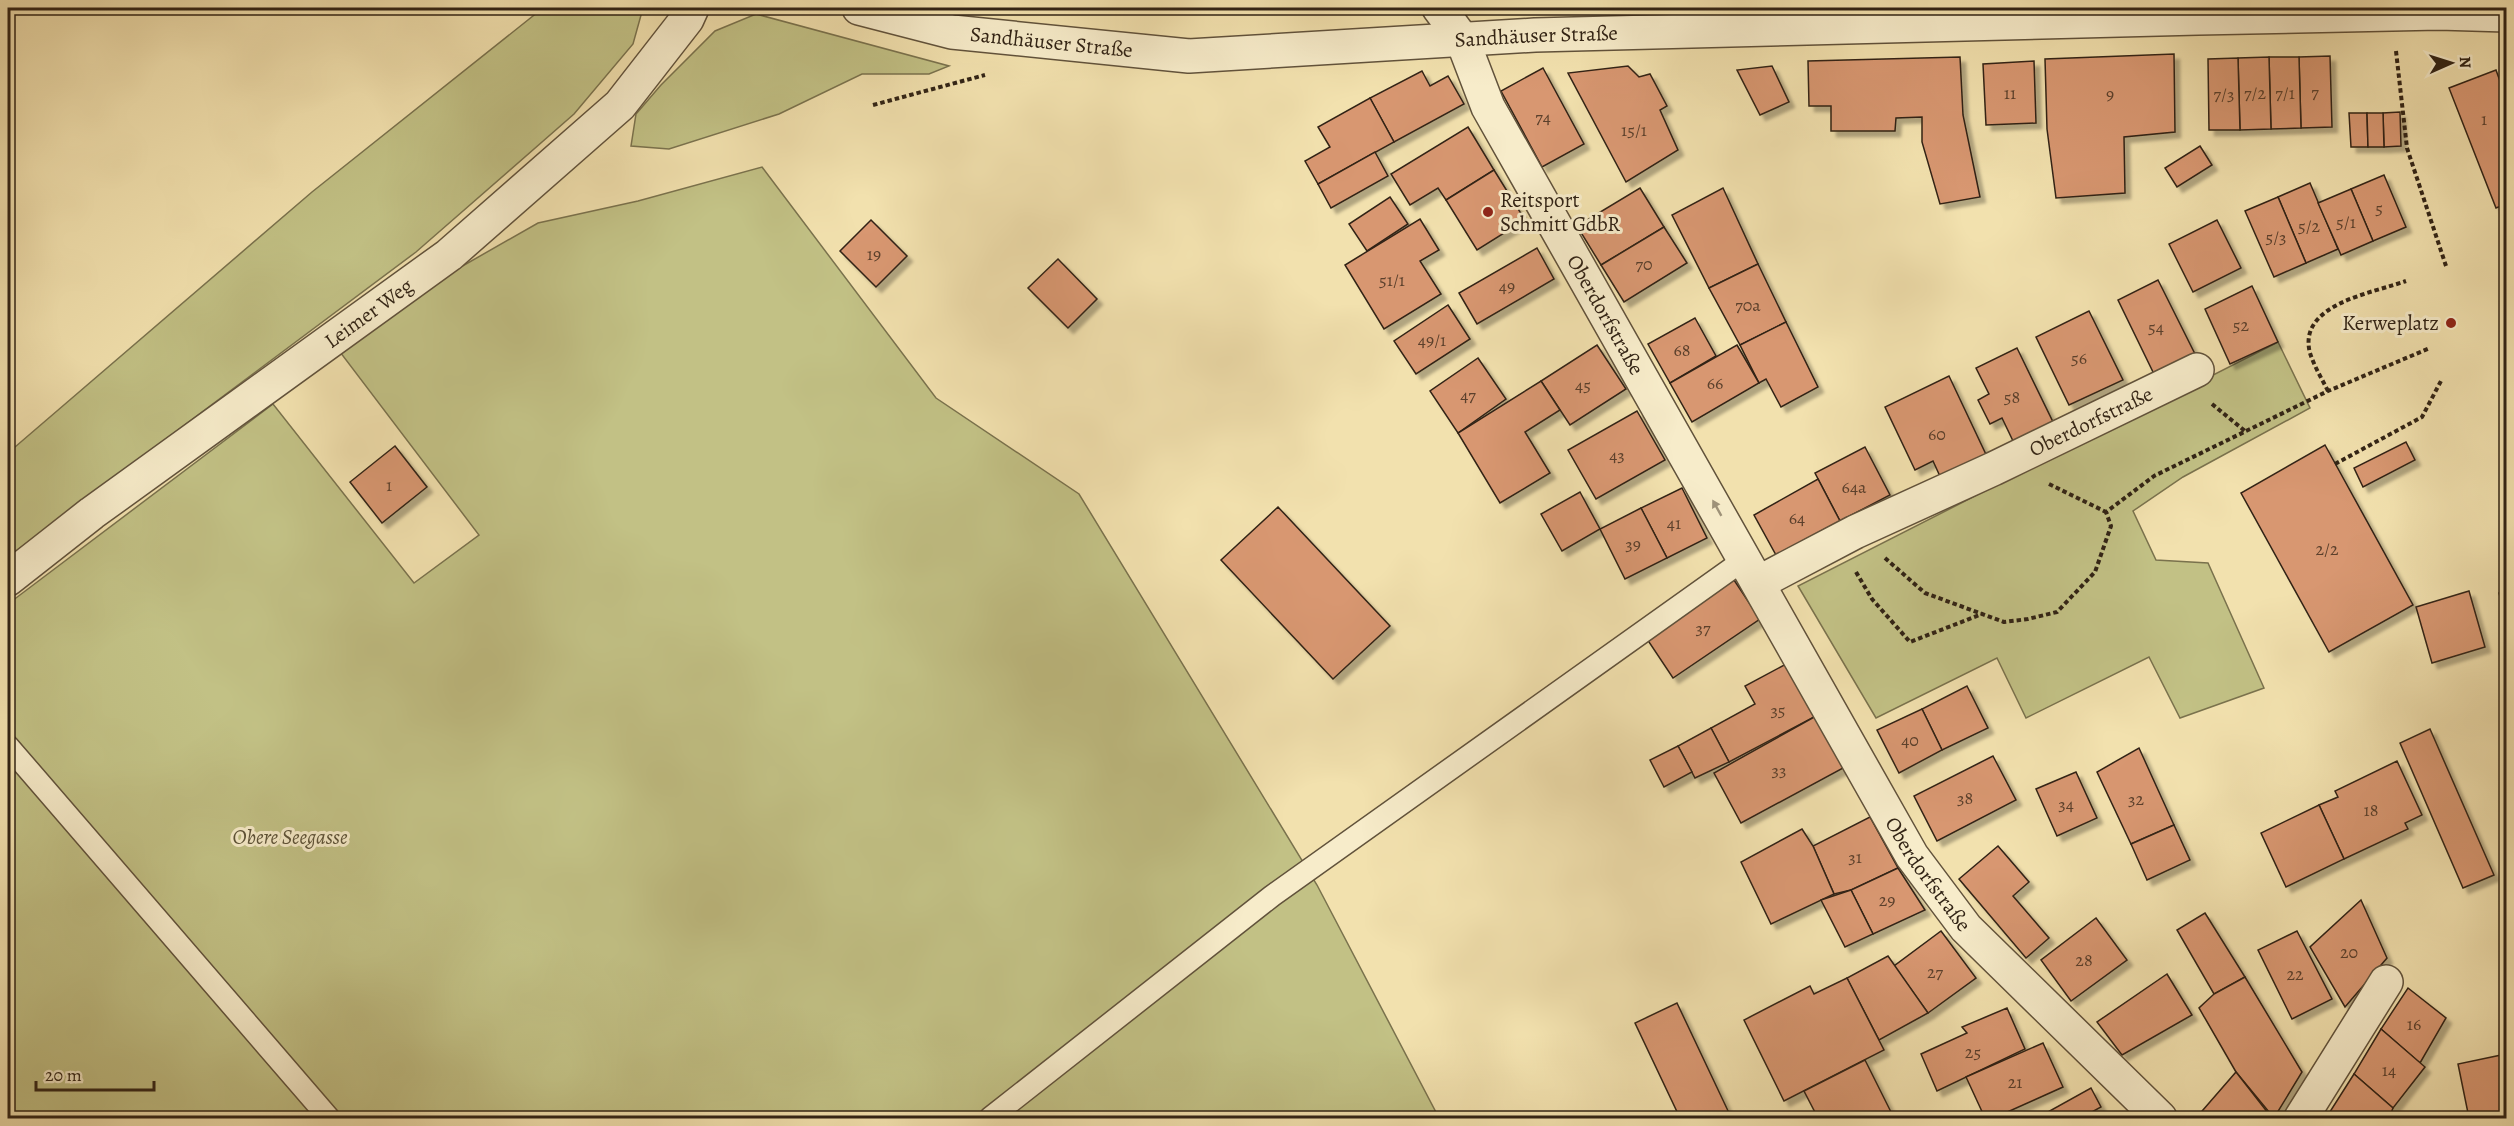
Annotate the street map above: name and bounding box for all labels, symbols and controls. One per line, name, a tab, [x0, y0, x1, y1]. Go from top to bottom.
street label: Sandhäuser Straße	[1454, 19, 1618, 54]
street label: Sandhäuser Straße	[969, 20, 1134, 64]
north arrow	[2421, 33, 2481, 93]
text: N	[2454, 56, 2476, 69]
house number: 7	[2311, 80, 2319, 104]
house number: 11	[2004, 81, 2016, 105]
house number: 7/2	[2244, 81, 2266, 105]
house number: 7/1	[2275, 81, 2295, 105]
house number: 9	[2106, 82, 2114, 106]
house number: 7/3	[2214, 82, 2234, 106]
house number: 74	[1535, 105, 1551, 129]
house number: 1	[2481, 107, 2487, 131]
house number: 15/1	[1621, 118, 1647, 142]
place label: Reitsport Schmitt GdbR	[1500, 186, 1620, 238]
house number: 5	[2375, 196, 2383, 220]
marker: Reitsport Schmitt GdbR	[1481, 205, 1495, 219]
house number: 5/1	[2336, 210, 2356, 234]
house number: 5/2	[2298, 214, 2321, 238]
house number: 5/3	[2265, 225, 2287, 249]
house number: 19	[867, 242, 881, 266]
street label: Oberdorfstraße	[1560, 249, 1651, 380]
house number: 70	[1635, 252, 1653, 276]
house number: 51/1	[1379, 268, 1405, 292]
street label: Leimer Weg	[319, 271, 419, 355]
house number: 49	[1499, 274, 1515, 298]
house number: 70a	[1735, 293, 1761, 317]
place label: Kerweplatz	[2342, 309, 2439, 337]
house number: 52	[2233, 313, 2250, 337]
house number: 54	[2148, 315, 2164, 339]
marker: Kerweplatz	[2444, 316, 2458, 330]
house number: 49/1	[1418, 328, 1446, 352]
house number: 68	[1673, 338, 1691, 362]
house number: 56	[2071, 346, 2087, 370]
house number: 66	[1707, 371, 1723, 395]
house number: 45	[1575, 373, 1591, 397]
street label: Oberdorfstraße	[2024, 380, 2157, 463]
house number: 47	[1460, 383, 1476, 407]
house number: 58	[2004, 385, 2020, 409]
house number: 60	[1928, 422, 1946, 446]
house number: 43	[1609, 443, 1625, 467]
house number: 1	[386, 473, 392, 497]
house number: 64a	[1842, 475, 1867, 499]
one-way arrow	[1711, 500, 1722, 516]
house number: 64	[1789, 506, 1805, 530]
house number: 41	[1667, 511, 1681, 535]
house number: 39	[1625, 532, 1641, 556]
house number: 2/2	[2315, 537, 2339, 561]
house number: 37	[1695, 616, 1711, 640]
house number: 35	[1770, 698, 1786, 722]
house number: 40	[1901, 728, 1919, 752]
house number: 33	[1772, 758, 1786, 782]
house number: 38	[1957, 786, 1973, 810]
house number: 32	[2128, 787, 2144, 811]
house number: 34	[2058, 792, 2074, 816]
house number: 18	[2364, 798, 2378, 822]
street label: Oberdorfstraße	[1879, 812, 1978, 937]
park label: Obere Seegasse	[232, 823, 348, 851]
house number: 31	[1848, 845, 1862, 869]
house number: 29	[1879, 888, 1895, 912]
house number: 20	[2340, 940, 2358, 964]
house number: 28	[2075, 948, 2093, 972]
house number: 27	[1927, 960, 1943, 984]
house number: 22	[2286, 962, 2304, 986]
house number: 16	[2407, 1012, 2421, 1036]
house number: 25	[1965, 1040, 1981, 1064]
scale bar	[36, 1054, 154, 1092]
house number: 14	[2382, 1058, 2396, 1082]
text: 20 m	[45, 1063, 82, 1087]
house number: 21	[2008, 1070, 2022, 1094]

